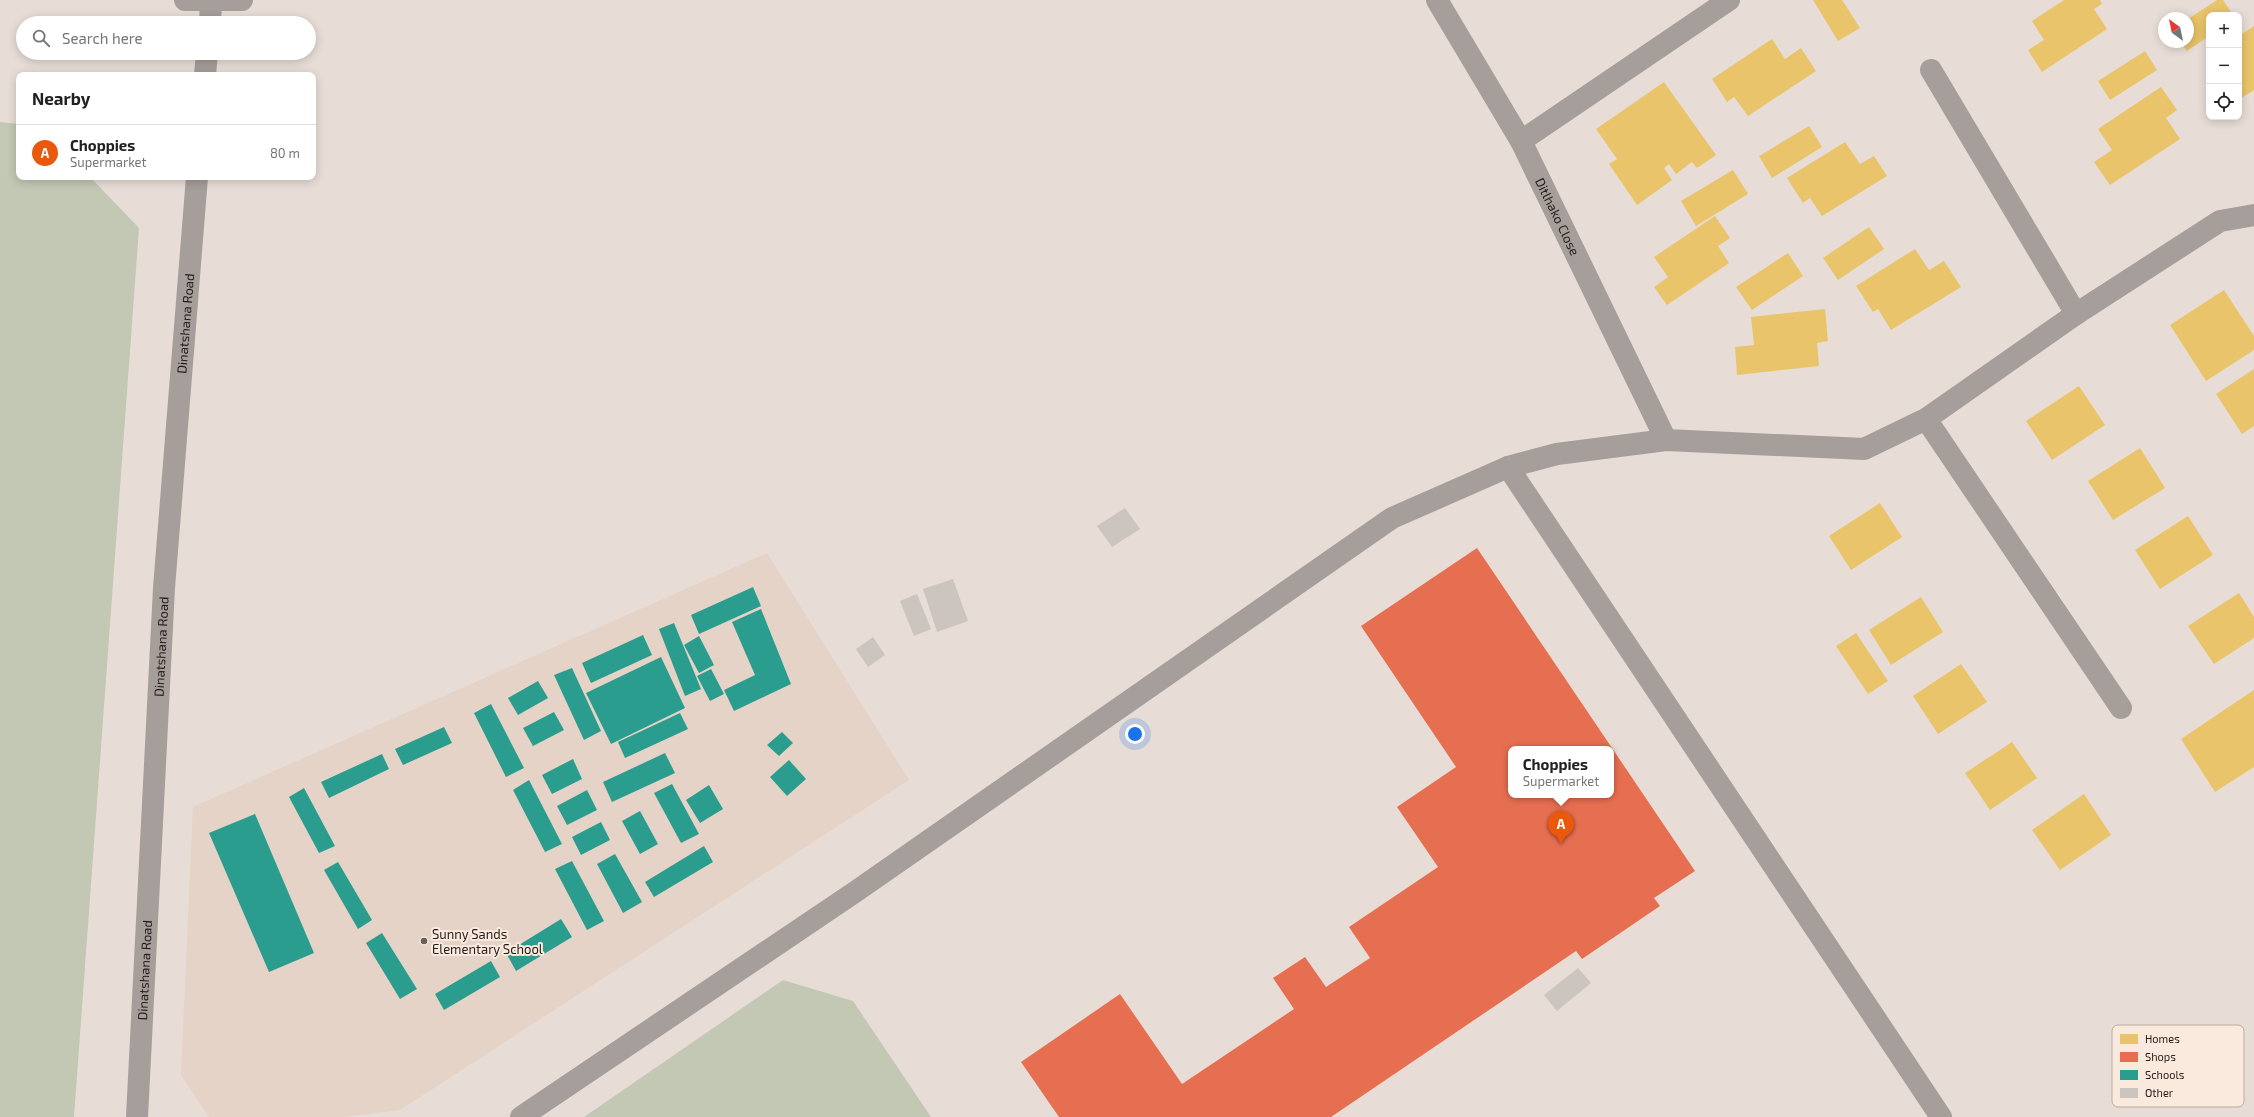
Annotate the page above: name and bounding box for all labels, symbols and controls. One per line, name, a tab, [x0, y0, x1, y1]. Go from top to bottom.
north arrow	[2158, 12, 2194, 48]
map controls	[2206, 12, 2242, 120]
button: +	[2206, 12, 2242, 48]
search box	[16, 16, 316, 60]
icon: search	[30, 27, 52, 49]
text: Search here	[62, 29, 143, 47]
button: −	[2206, 48, 2242, 84]
button: locate	[2206, 84, 2242, 120]
text: Nearby	[32, 88, 90, 108]
text: Choppies	[70, 136, 135, 154]
text: A	[41, 145, 49, 161]
text: 80 m	[270, 145, 300, 161]
text: Supermarket	[70, 154, 147, 170]
street label: Ditlhako Close	[1532, 175, 1583, 258]
street label: Dinatshana Road	[173, 273, 197, 374]
street label: Dinatshana Road	[150, 596, 172, 697]
your location	[1125, 724, 1145, 744]
popup	[1508, 746, 1614, 798]
text: Choppies	[1523, 755, 1588, 773]
text: Supermarket	[1523, 773, 1599, 789]
pin: A	[1548, 811, 1574, 844]
street label: Dinatshana Road	[134, 920, 155, 1021]
place label: Sunny Sands Elementary School	[432, 926, 543, 957]
marker: Sunny Sands Elementary School	[419, 936, 429, 946]
legend	[2112, 1025, 2244, 1107]
text: Homes	[2145, 1032, 2180, 1045]
text: Shops	[2145, 1050, 2176, 1063]
text: Schools	[2145, 1068, 2185, 1081]
text: Other	[2145, 1086, 2174, 1099]

